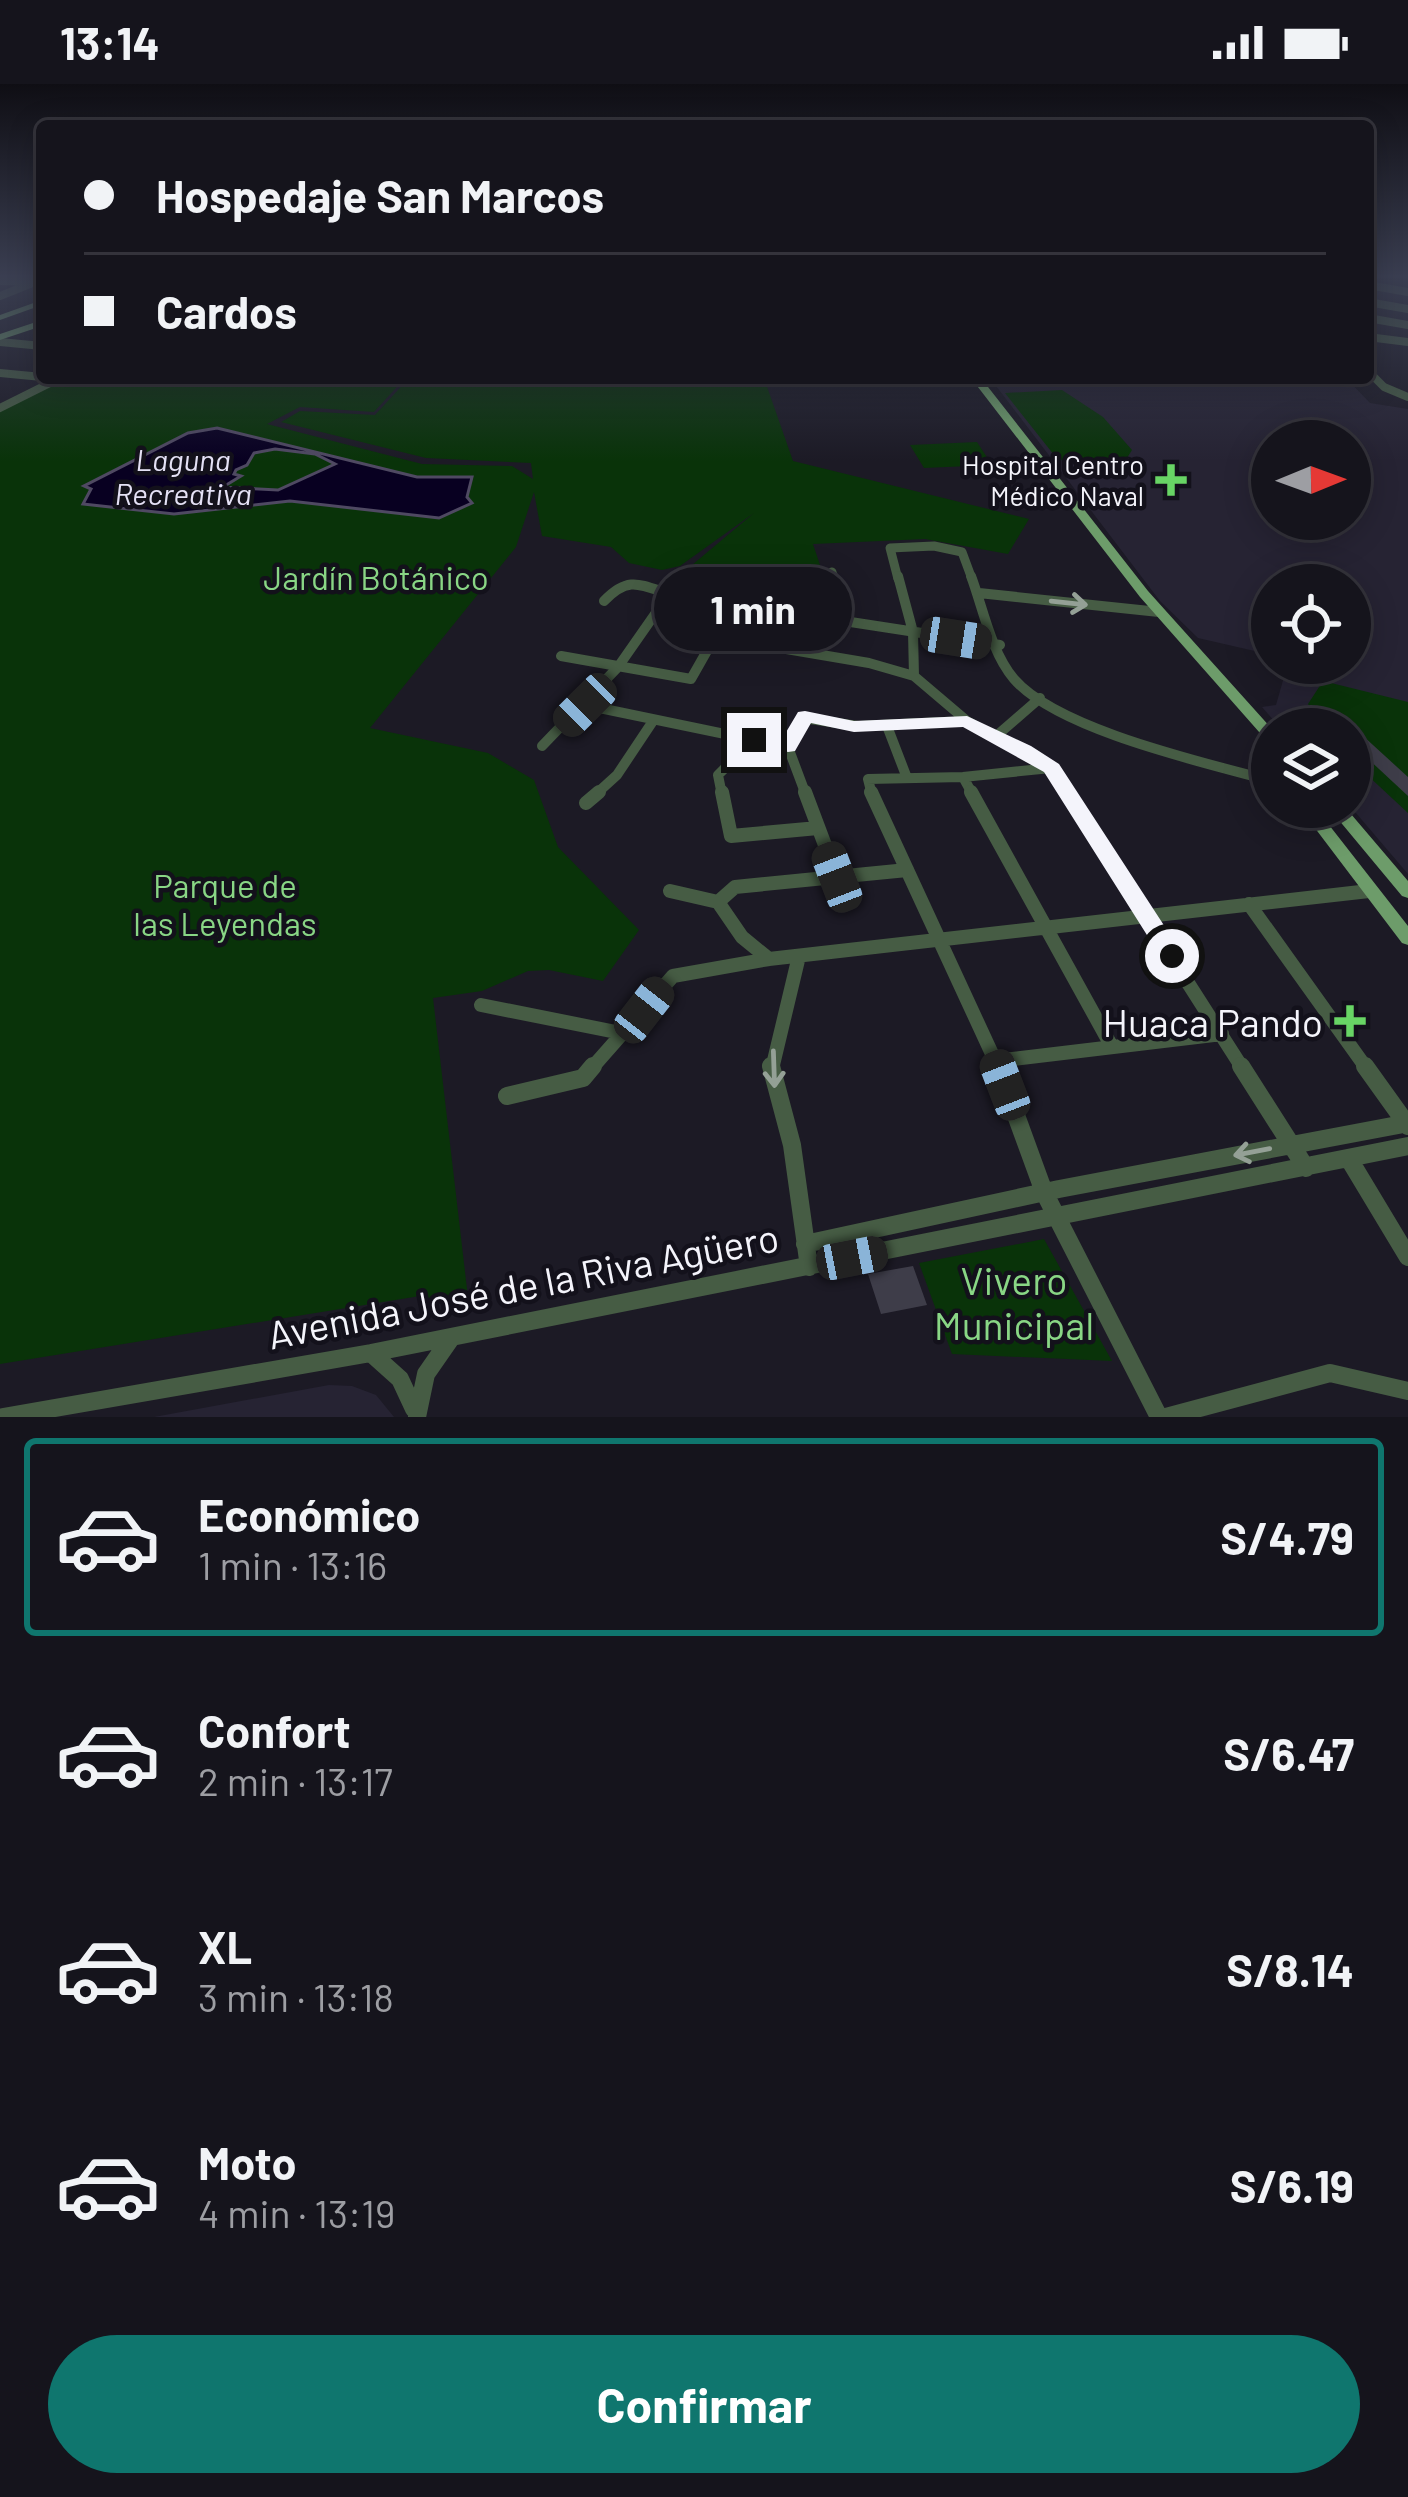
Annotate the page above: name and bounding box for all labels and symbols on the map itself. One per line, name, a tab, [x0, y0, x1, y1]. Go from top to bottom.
north arrow	[1251, 420, 1371, 540]
water label: Laguna Recreativa	[114, 441, 252, 511]
place label: Hospital Centro Médico Naval	[962, 448, 1144, 511]
marker: Hospital Centro Médico Naval	[1155, 464, 1187, 496]
park label: Jardín Botánico	[263, 557, 489, 597]
callout: 1 min	[655, 566, 853, 650]
one-way arrow	[1049, 592, 1088, 614]
car	[918, 615, 994, 661]
car	[547, 667, 623, 743]
route end	[727, 713, 781, 767]
car	[807, 837, 867, 917]
park label: Parque de las Leyendas	[133, 865, 317, 943]
route start	[1145, 929, 1199, 983]
car	[608, 971, 680, 1049]
place label: Huaca Pando	[1102, 998, 1323, 1045]
marker: Huaca Pando	[1334, 1005, 1366, 1037]
car	[975, 1045, 1035, 1125]
one-way arrow	[763, 1048, 786, 1087]
one-way arrow	[1233, 1142, 1272, 1164]
street label: Avenida José de la Riva Agüero	[264, 1212, 782, 1358]
car	[813, 1233, 891, 1283]
park label: Vivero Municipal	[934, 1256, 1094, 1348]

